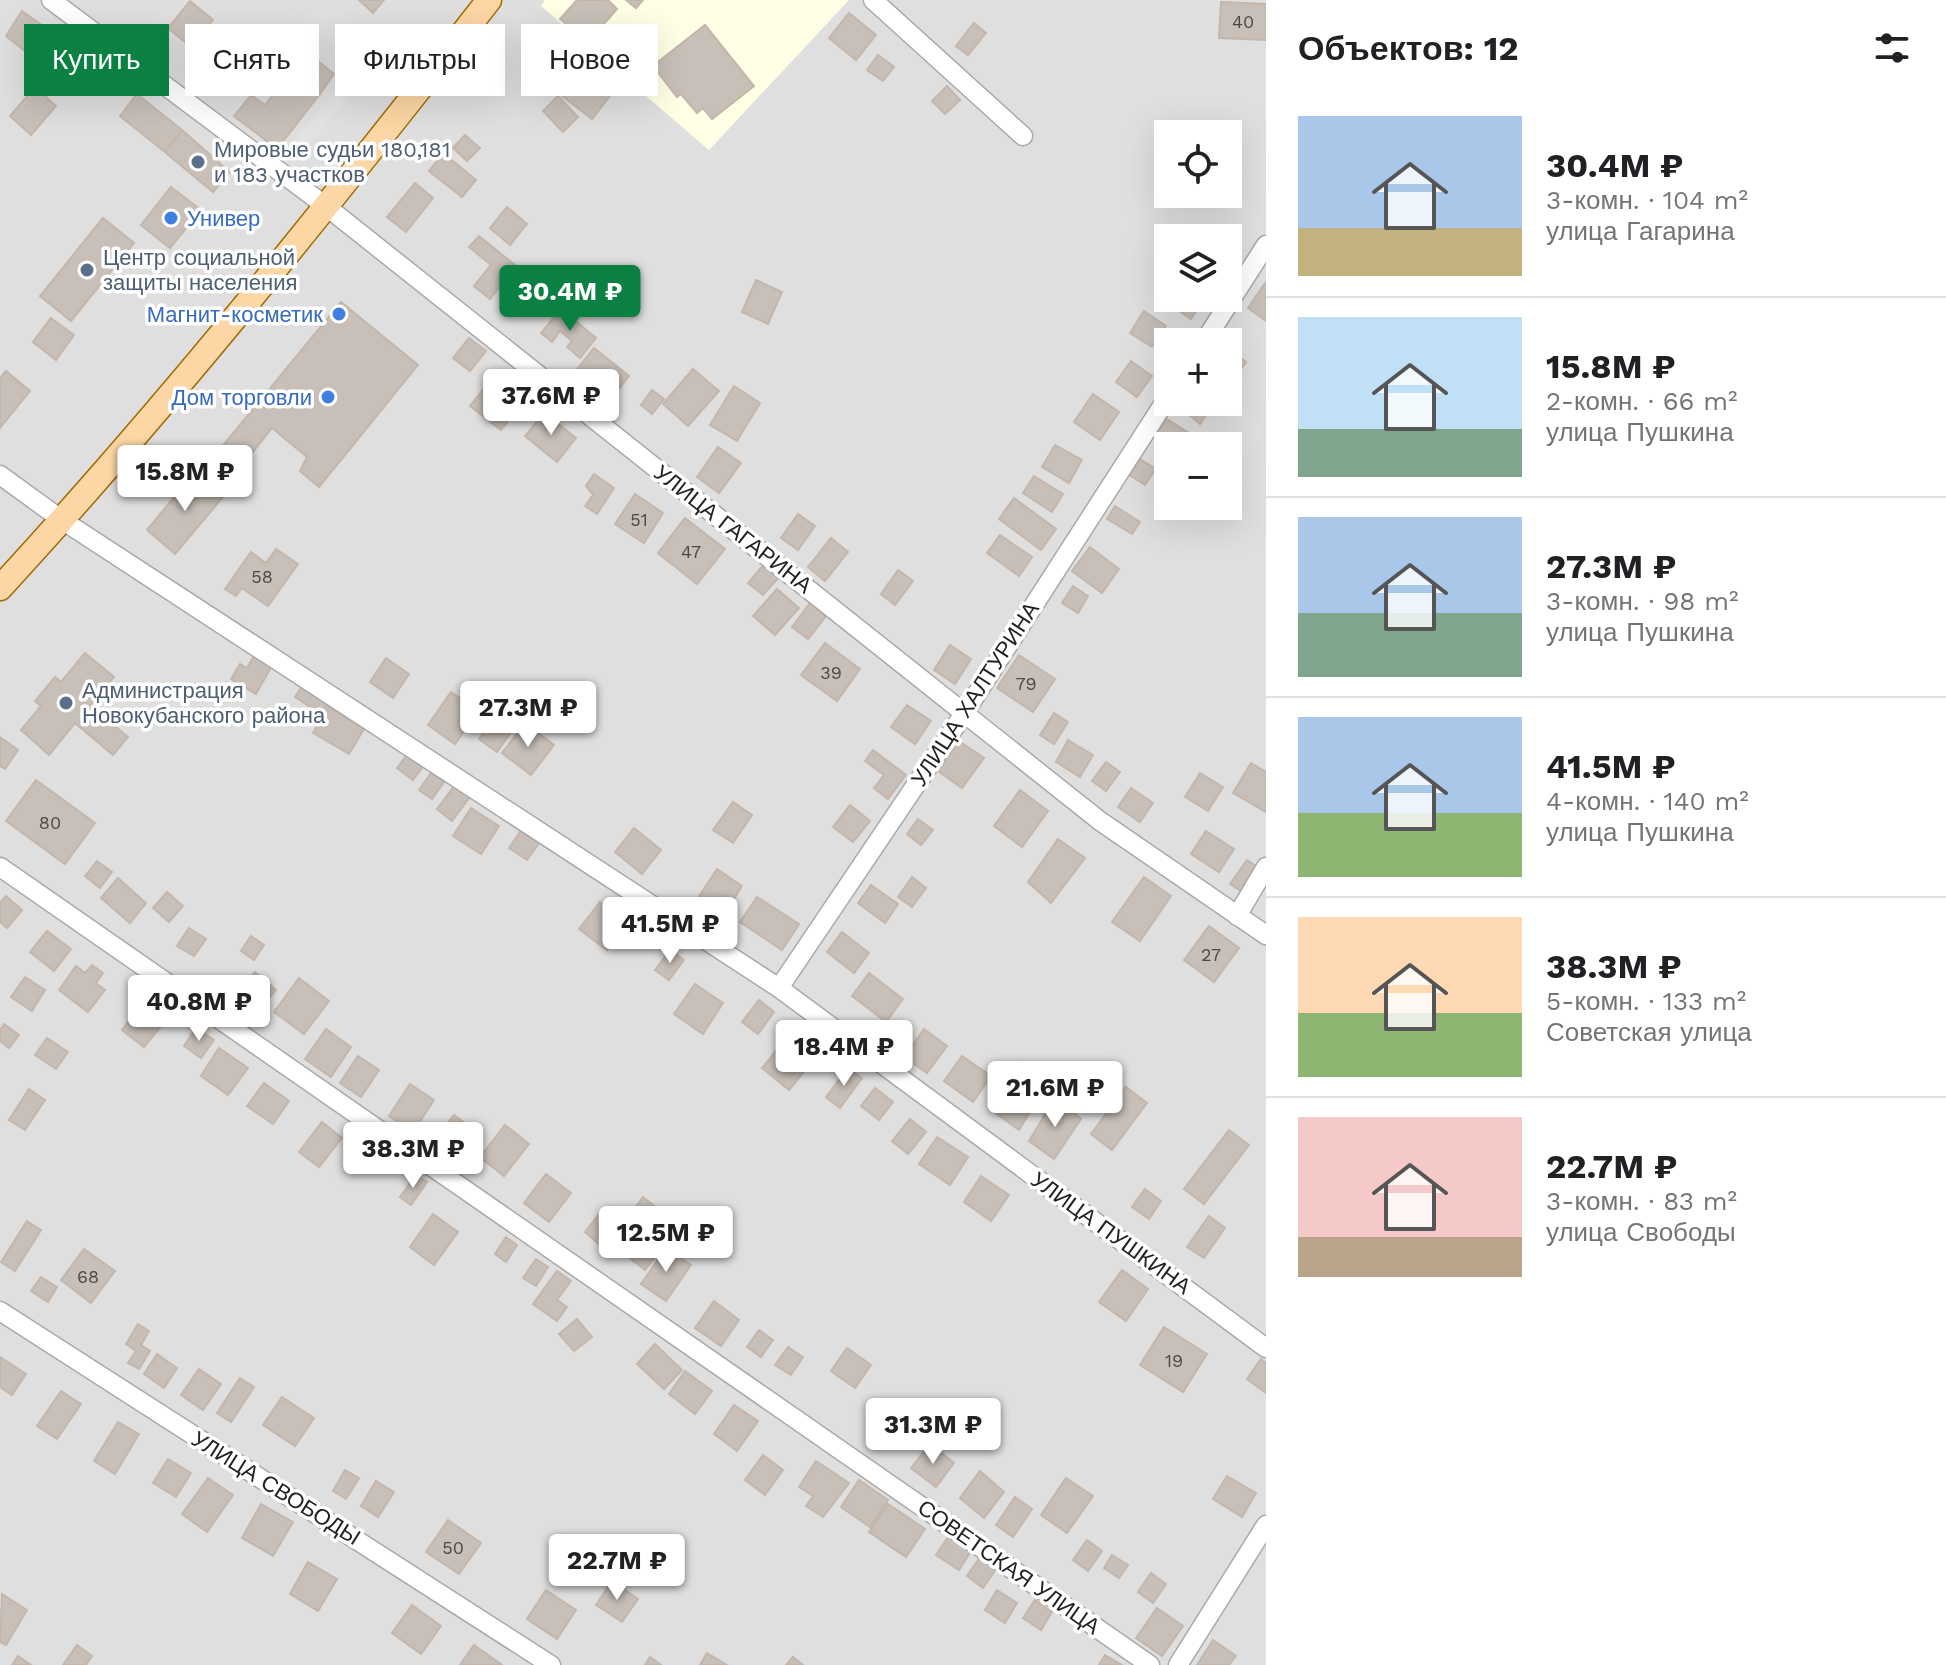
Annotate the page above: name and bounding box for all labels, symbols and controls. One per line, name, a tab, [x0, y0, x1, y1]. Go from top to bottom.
house number: 40	[1232, 11, 1254, 32]
chip: Купить	[24, 24, 169, 96]
chip: Снять	[185, 24, 319, 96]
chip: Фильтры	[335, 24, 505, 96]
chip: Новое	[521, 24, 658, 96]
icon: filters	[1870, 26, 1914, 70]
text: Объектов: 12	[1298, 28, 1519, 68]
map controls	[1154, 120, 1242, 520]
button: locate	[1154, 120, 1242, 208]
place label: Мировые судьи 180,181 и 183 участков	[214, 137, 451, 187]
text: 30.4M ₽	[1546, 145, 1683, 185]
icon: home	[1362, 148, 1458, 244]
marker: Мировые судьи 180,181 и 183 участков	[189, 153, 207, 171]
text: 3-комн. · 104 m²	[1546, 185, 1748, 215]
place label: Универ	[187, 206, 260, 231]
marker: Универ	[162, 209, 180, 227]
text: улица Гагарина	[1546, 216, 1735, 246]
button: layers	[1154, 224, 1242, 312]
place label: Центр социальной защиты населения	[103, 245, 297, 295]
marker: Центр социальной защиты населения	[78, 261, 96, 279]
pin: 30.4M ₽	[496, 265, 644, 333]
text: 30.4M ₽	[517, 276, 623, 306]
place label: Магнит-косметик	[147, 302, 323, 327]
marker: Магнит-косметик	[330, 305, 348, 323]
button: +	[1154, 328, 1242, 416]
text: 15.8M ₽	[1546, 346, 1676, 386]
icon: home	[1362, 349, 1458, 445]
pin: 37.6M ₽	[477, 369, 625, 437]
text: 37.6M ₽	[501, 380, 601, 410]
place label: Дом торговли	[172, 385, 312, 410]
text: 2-комн. · 66 m²	[1546, 386, 1738, 416]
marker: Дом торговли	[319, 388, 337, 406]
text: улица Пушкина	[1546, 417, 1734, 447]
button: −	[1154, 432, 1242, 520]
pin: 15.8M ₽	[111, 445, 259, 513]
text: 15.8M ₽	[135, 456, 235, 486]
street label: УЛИЦА ГАГАРИНА	[649, 460, 817, 599]
house number: 51	[630, 509, 648, 530]
house number: 47	[681, 541, 701, 562]
text: 27.3M ₽	[1546, 546, 1676, 586]
icon: home	[1362, 549, 1458, 645]
house number: 58	[251, 566, 273, 587]
text: 3-комн. · 98 m²	[1546, 586, 1739, 616]
street label: УЛИЦА ХАЛТУРИНА	[906, 597, 1044, 791]
text: улица Пушкина	[1546, 617, 1734, 647]
house number: 39	[820, 662, 842, 683]
house number: 79	[1015, 673, 1037, 694]
place label: Администрация Новокубанского района	[82, 678, 326, 728]
pin: 27.3M ₽	[454, 681, 602, 749]
text: 27.3M ₽	[478, 692, 578, 722]
marker: Администрация Новокубанского района	[57, 694, 75, 712]
text: 41.5M ₽	[1546, 746, 1676, 786]
icon: home	[1362, 749, 1458, 845]
text: 4-комн. · 140 m²	[1546, 786, 1749, 816]
house number: 80	[39, 812, 61, 833]
text: улица Пушкина	[1546, 817, 1734, 847]
pin: 41.5M ₽	[596, 897, 744, 965]
text: 41.5M ₽	[620, 908, 720, 938]
house number: 27	[1201, 944, 1221, 965]
text: 38.3M ₽	[1546, 946, 1682, 986]
icon: home	[1362, 949, 1458, 1045]
pin: 40.8M ₽	[125, 975, 273, 1043]
text: 40.8M ₽	[146, 986, 252, 1016]
text: 5-комн. · 133 m²	[1546, 986, 1746, 1016]
text: Советская улица	[1546, 1017, 1752, 1047]
pin: 18.4M ₽	[770, 1020, 918, 1088]
text: 18.4M ₽	[794, 1031, 894, 1061]
pin: 21.6M ₽	[981, 1061, 1129, 1129]
text: 21.6M ₽	[1005, 1072, 1105, 1102]
pin: 38.3M ₽	[339, 1122, 487, 1190]
text: 38.3M ₽	[361, 1133, 465, 1163]
text: 22.7M ₽	[1546, 1146, 1677, 1186]
icon: home	[1362, 1149, 1458, 1245]
street label: УЛИЦА ПУШКИНА	[1026, 1167, 1196, 1299]
text: 3-комн. · 83 m²	[1546, 1186, 1737, 1216]
pin: 12.5M ₽	[592, 1206, 740, 1274]
text: 12.5M ₽	[617, 1217, 715, 1247]
text: улица Свободы	[1546, 1217, 1736, 1247]
house number: 68	[77, 1266, 99, 1287]
house number: 19	[1165, 1350, 1183, 1371]
pin: 31.3M ₽	[859, 1398, 1007, 1466]
text: 31.3M ₽	[884, 1409, 982, 1439]
street label: УЛИЦА СВОБОДЫ	[187, 1426, 365, 1550]
street label: СОВЕТСКАЯ УЛИЦА	[913, 1495, 1105, 1640]
pin: 22.7M ₽	[543, 1534, 691, 1602]
house number: 50	[442, 1537, 464, 1558]
text: 22.7M ₽	[567, 1545, 667, 1575]

